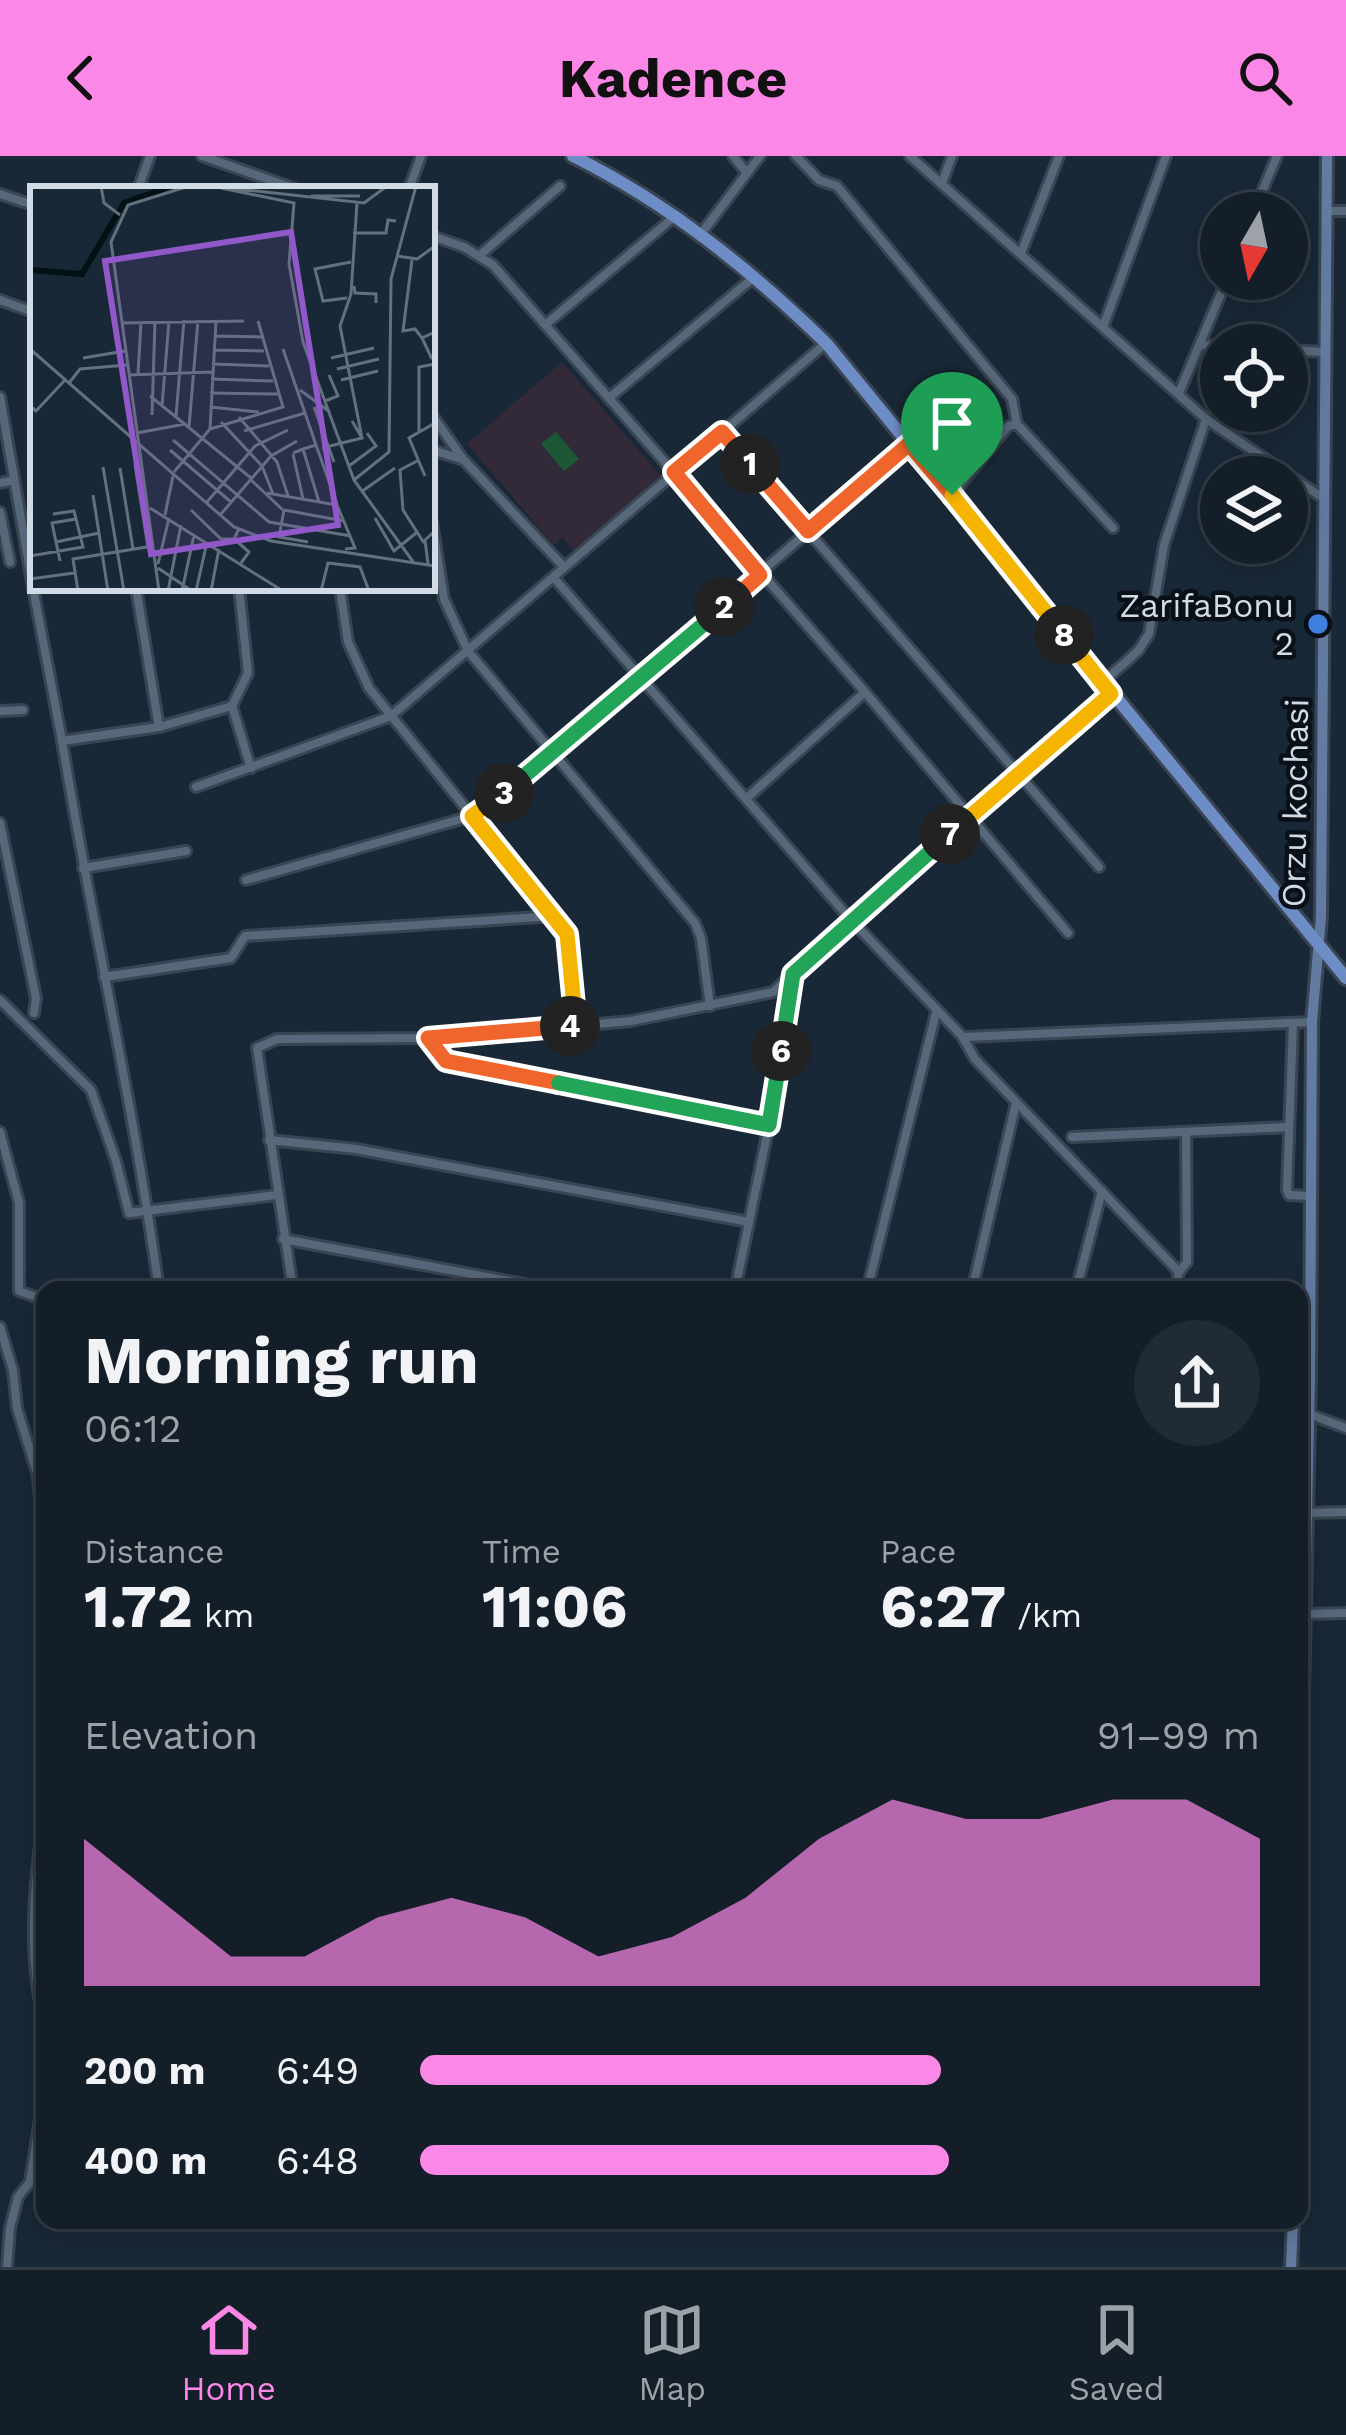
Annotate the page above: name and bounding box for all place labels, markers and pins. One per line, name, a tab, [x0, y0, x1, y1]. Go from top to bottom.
pin	[901, 372, 1003, 495]
pin: 1	[720, 434, 780, 494]
pin: 2	[694, 577, 754, 637]
place label: ZarifaBonu 2	[1119, 586, 1294, 663]
pin: 8	[1034, 605, 1094, 665]
marker: ZarifaBonu 2	[1305, 611, 1331, 637]
pin: 3	[474, 763, 534, 823]
pin: 7	[920, 804, 980, 864]
pin: 4	[540, 996, 600, 1056]
pin: 6	[751, 1021, 811, 1081]

